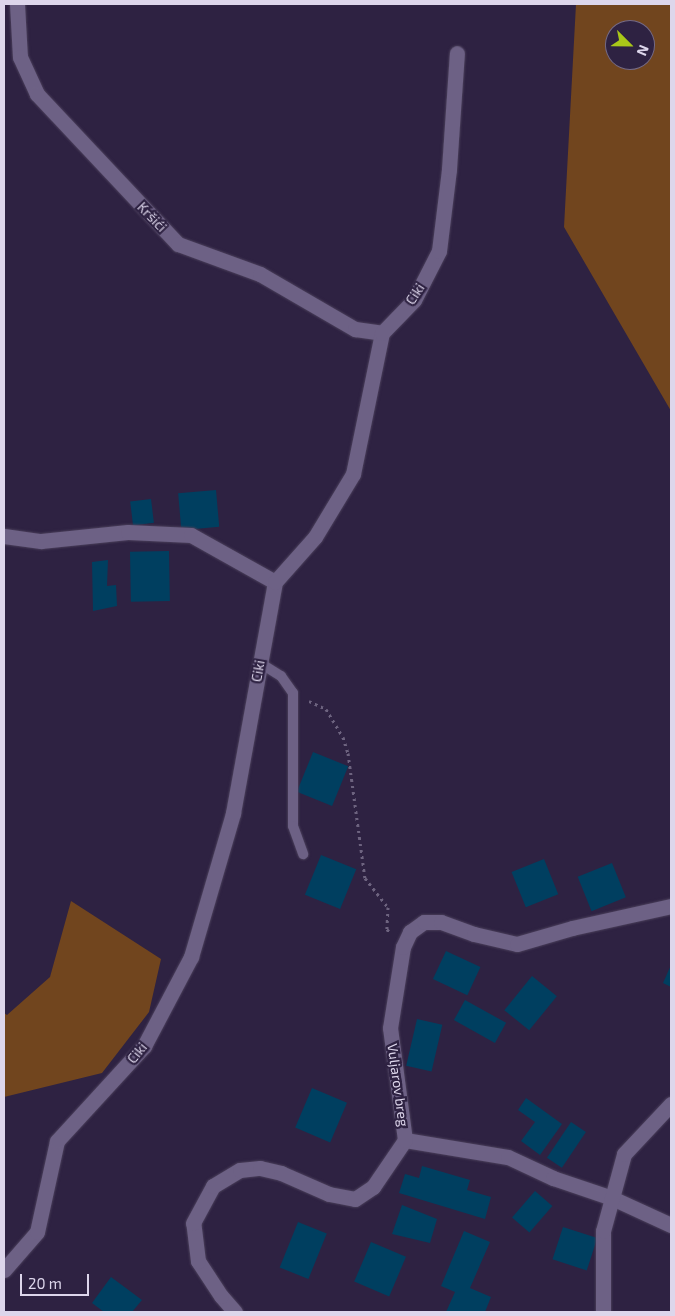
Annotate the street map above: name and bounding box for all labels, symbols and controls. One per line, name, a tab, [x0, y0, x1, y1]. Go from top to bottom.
north arrow	[605, 20, 655, 70]
text: N	[634, 43, 653, 59]
street label: Kršići	[134, 199, 170, 235]
street label: Ciki	[402, 280, 428, 308]
street label: Ciki	[248, 659, 268, 683]
street label: Ciki	[124, 1039, 150, 1067]
street label: Vuljarov breg	[384, 1042, 412, 1128]
scale bar	[22, 1264, 91, 1296]
text: 20 m	[28, 1274, 62, 1292]

